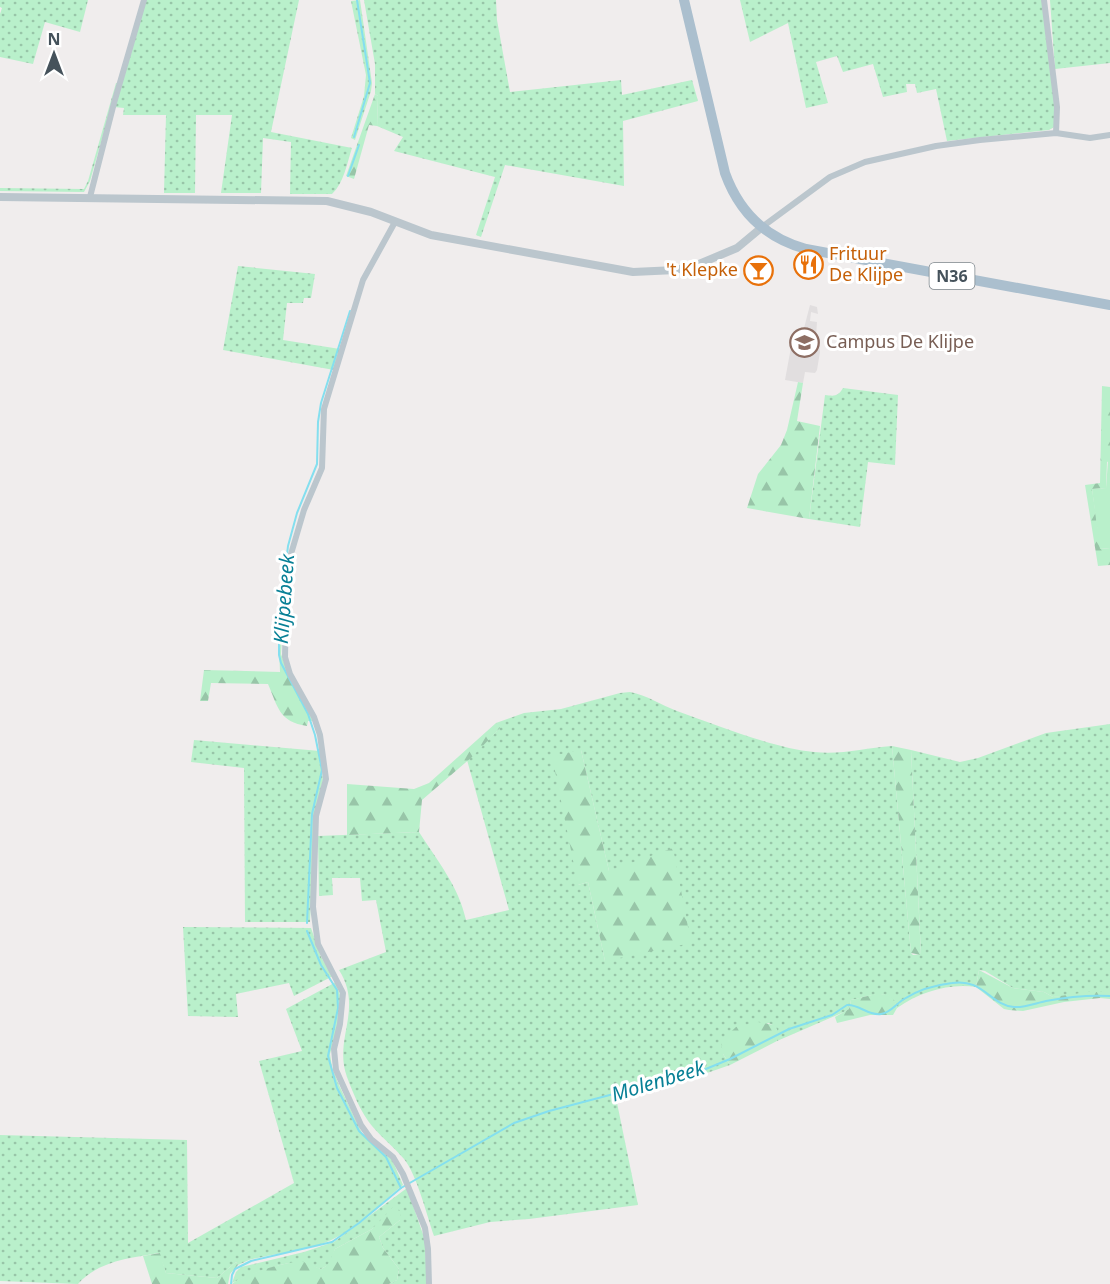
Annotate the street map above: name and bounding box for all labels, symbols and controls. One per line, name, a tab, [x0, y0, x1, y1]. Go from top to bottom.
north arrow	[24, 24, 84, 84]
text: N	[47, 28, 61, 50]
place label: Frituur De Klijpe	[829, 241, 903, 286]
restaurant icon: Frituur De Klijpe	[792, 248, 824, 280]
bar icon: 't Klepke	[743, 254, 775, 286]
place label: 't Klepke	[666, 257, 738, 281]
road number: N36	[930, 263, 974, 289]
school or university icon: Campus De Klijpe	[789, 326, 821, 358]
place label: Campus De Klijpe	[826, 329, 974, 353]
water label: Klijpebeek	[267, 552, 300, 645]
water label: Molenbeek	[608, 1053, 709, 1108]

